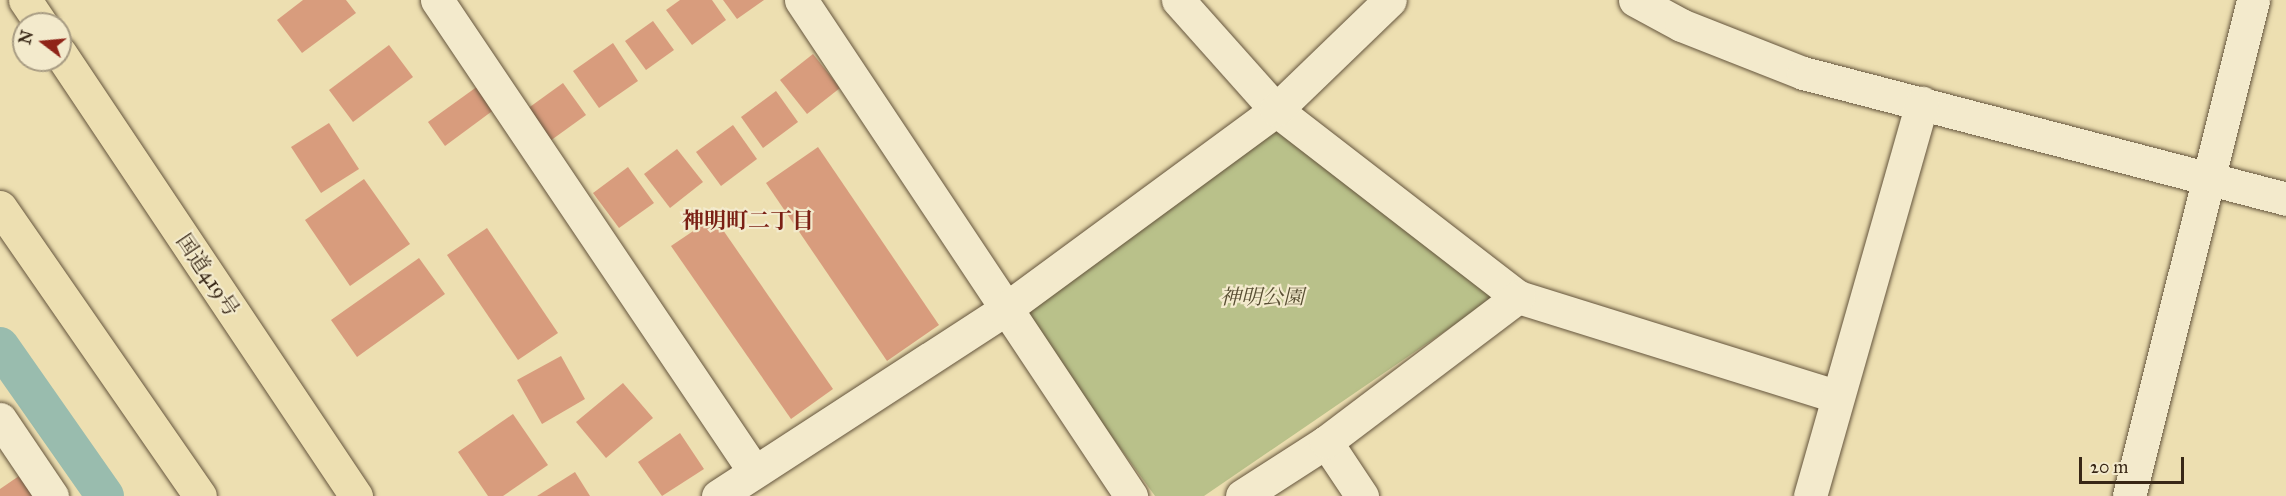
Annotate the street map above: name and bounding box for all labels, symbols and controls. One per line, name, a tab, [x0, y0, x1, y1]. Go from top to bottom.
north arrow	[12, 12, 72, 72]
text: N	[15, 28, 37, 47]
district label: 神明町二丁目	[682, 208, 814, 234]
street label: 国道419号	[171, 229, 245, 321]
park label: 神明公園	[1220, 284, 1304, 310]
scale bar	[2082, 445, 2187, 483]
text: 20 m	[2090, 456, 2128, 478]

